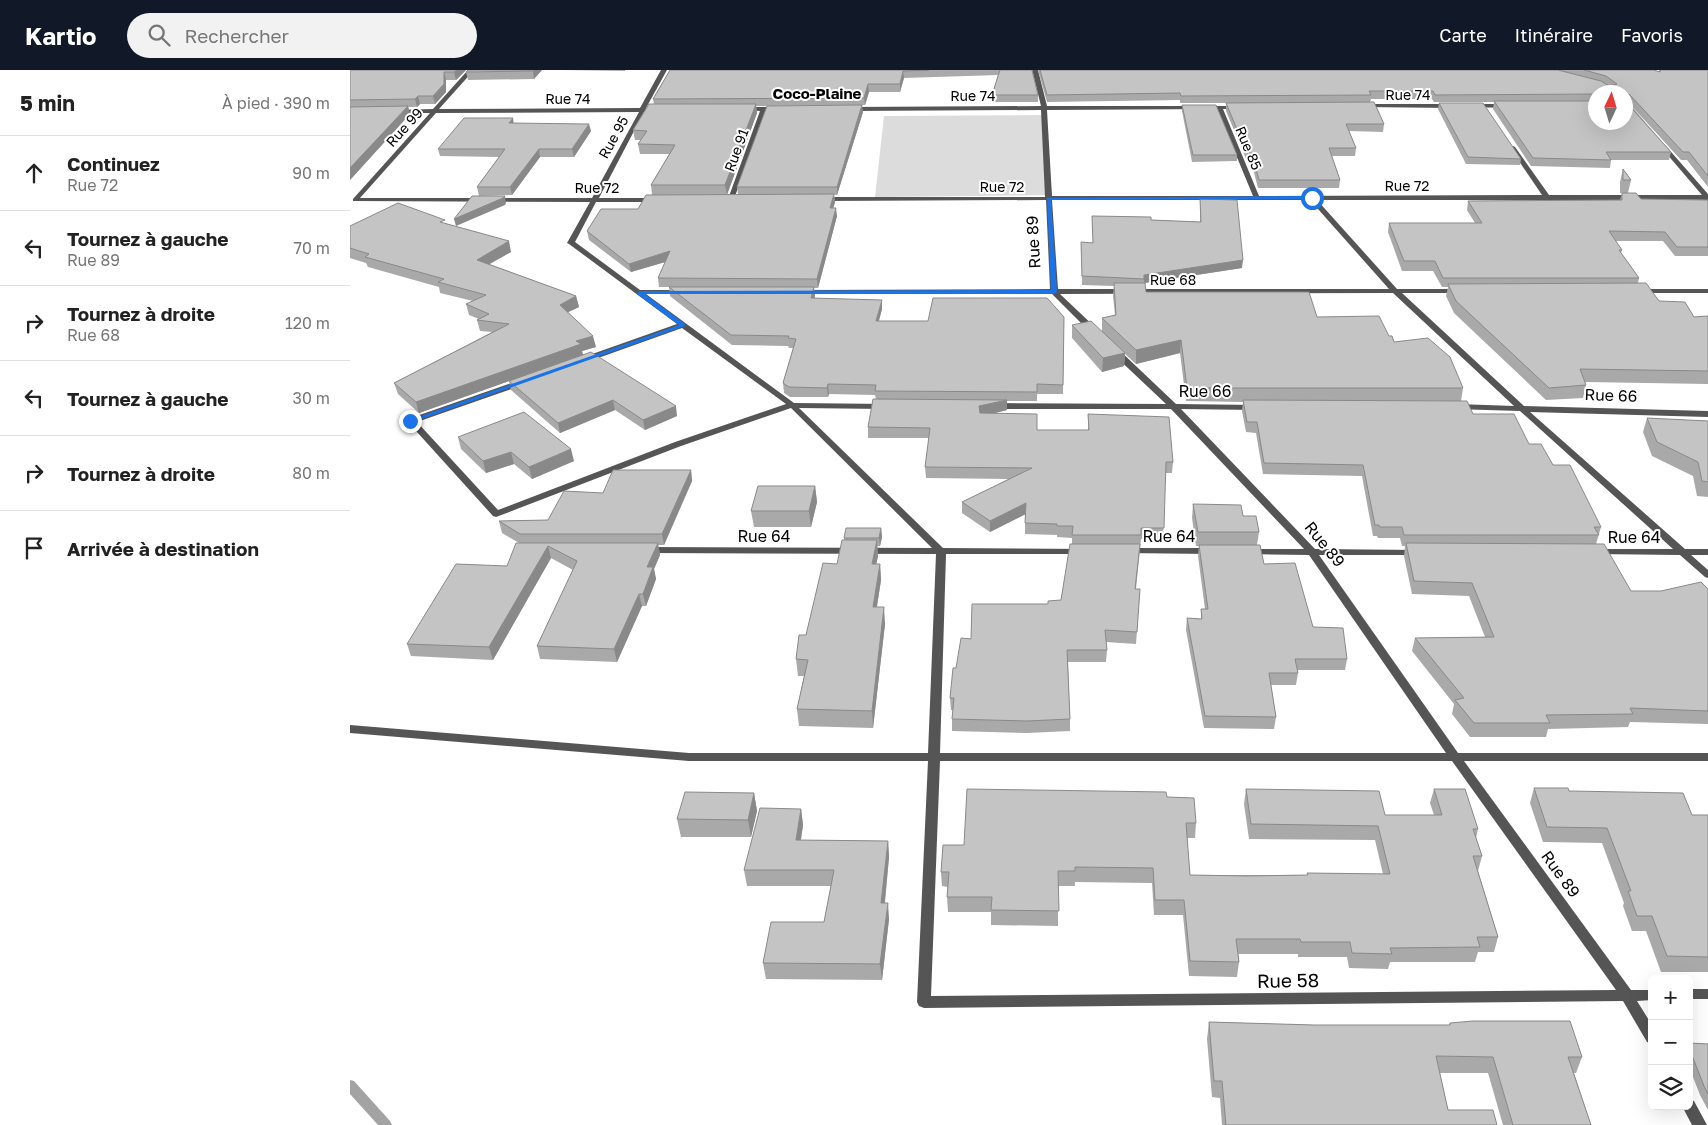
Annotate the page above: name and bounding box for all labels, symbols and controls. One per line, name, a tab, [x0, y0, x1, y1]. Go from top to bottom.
search box	[127, 13, 477, 58]
text: Kartio	[25, 21, 97, 50]
icon: search	[145, 21, 173, 49]
text: Rechercher	[185, 24, 289, 47]
text: Carte	[1439, 24, 1487, 46]
text: Itinéraire	[1515, 24, 1593, 46]
text: Favoris	[1621, 24, 1683, 46]
district label: Coco-Plaine	[773, 84, 862, 102]
north arrow	[1588, 85, 1633, 130]
street label: Rue 74	[1385, 86, 1431, 103]
street label: Rue 74	[950, 87, 996, 104]
text: 5 min	[20, 90, 75, 116]
street label: Rue 74	[545, 90, 591, 107]
text: À pied · 390 m	[222, 93, 330, 113]
street label: Rue 99	[382, 104, 426, 150]
street label: Rue 95	[594, 113, 632, 161]
street label: Rue 85	[1232, 124, 1266, 172]
street label: Rue 91	[720, 126, 752, 174]
text: Continuez	[67, 152, 160, 175]
icon: ahead	[20, 159, 48, 187]
text: 90 m	[292, 163, 330, 183]
text: Rue 72	[67, 175, 118, 195]
street label: Rue 72	[1385, 177, 1429, 194]
street label: Rue 72	[980, 178, 1024, 195]
street label: Rue 72	[575, 179, 619, 196]
route start	[1301, 187, 1324, 210]
street label: Rue 89	[1022, 215, 1044, 269]
text: Tournez à gauche	[67, 227, 228, 250]
icon: left	[20, 234, 48, 262]
text: 70 m	[293, 238, 330, 258]
text: Rue 89	[67, 250, 120, 270]
street label: Rue 68	[1150, 271, 1196, 288]
text: Tournez à droite	[67, 302, 215, 325]
icon: right	[20, 309, 48, 337]
text: 120 m	[285, 313, 330, 333]
text: Rue 68	[67, 325, 120, 345]
street label: Rue 66	[1179, 381, 1231, 401]
icon: left	[20, 384, 48, 412]
street label: Rue 66	[1584, 384, 1638, 406]
text: Tournez à gauche	[67, 387, 228, 410]
text: 30 m	[293, 388, 330, 408]
route end	[399, 410, 422, 433]
icon: right	[20, 459, 48, 487]
text: Tournez à droite	[67, 462, 215, 485]
text: 80 m	[292, 463, 330, 483]
street label: Rue 89	[1301, 517, 1349, 571]
street label: Rue 64	[738, 526, 790, 546]
street label: Rue 64	[1143, 526, 1195, 546]
street label: Rue 64	[1608, 527, 1660, 547]
icon: arrive	[20, 534, 48, 562]
text: Arrivée à destination	[67, 537, 259, 560]
street label: Rue 89	[1537, 847, 1585, 901]
street label: Rue 58	[1257, 968, 1319, 992]
map controls	[1648, 975, 1693, 1110]
button: +	[1648, 975, 1693, 1020]
button: −	[1648, 1020, 1693, 1065]
button: layers	[1648, 1065, 1693, 1110]

